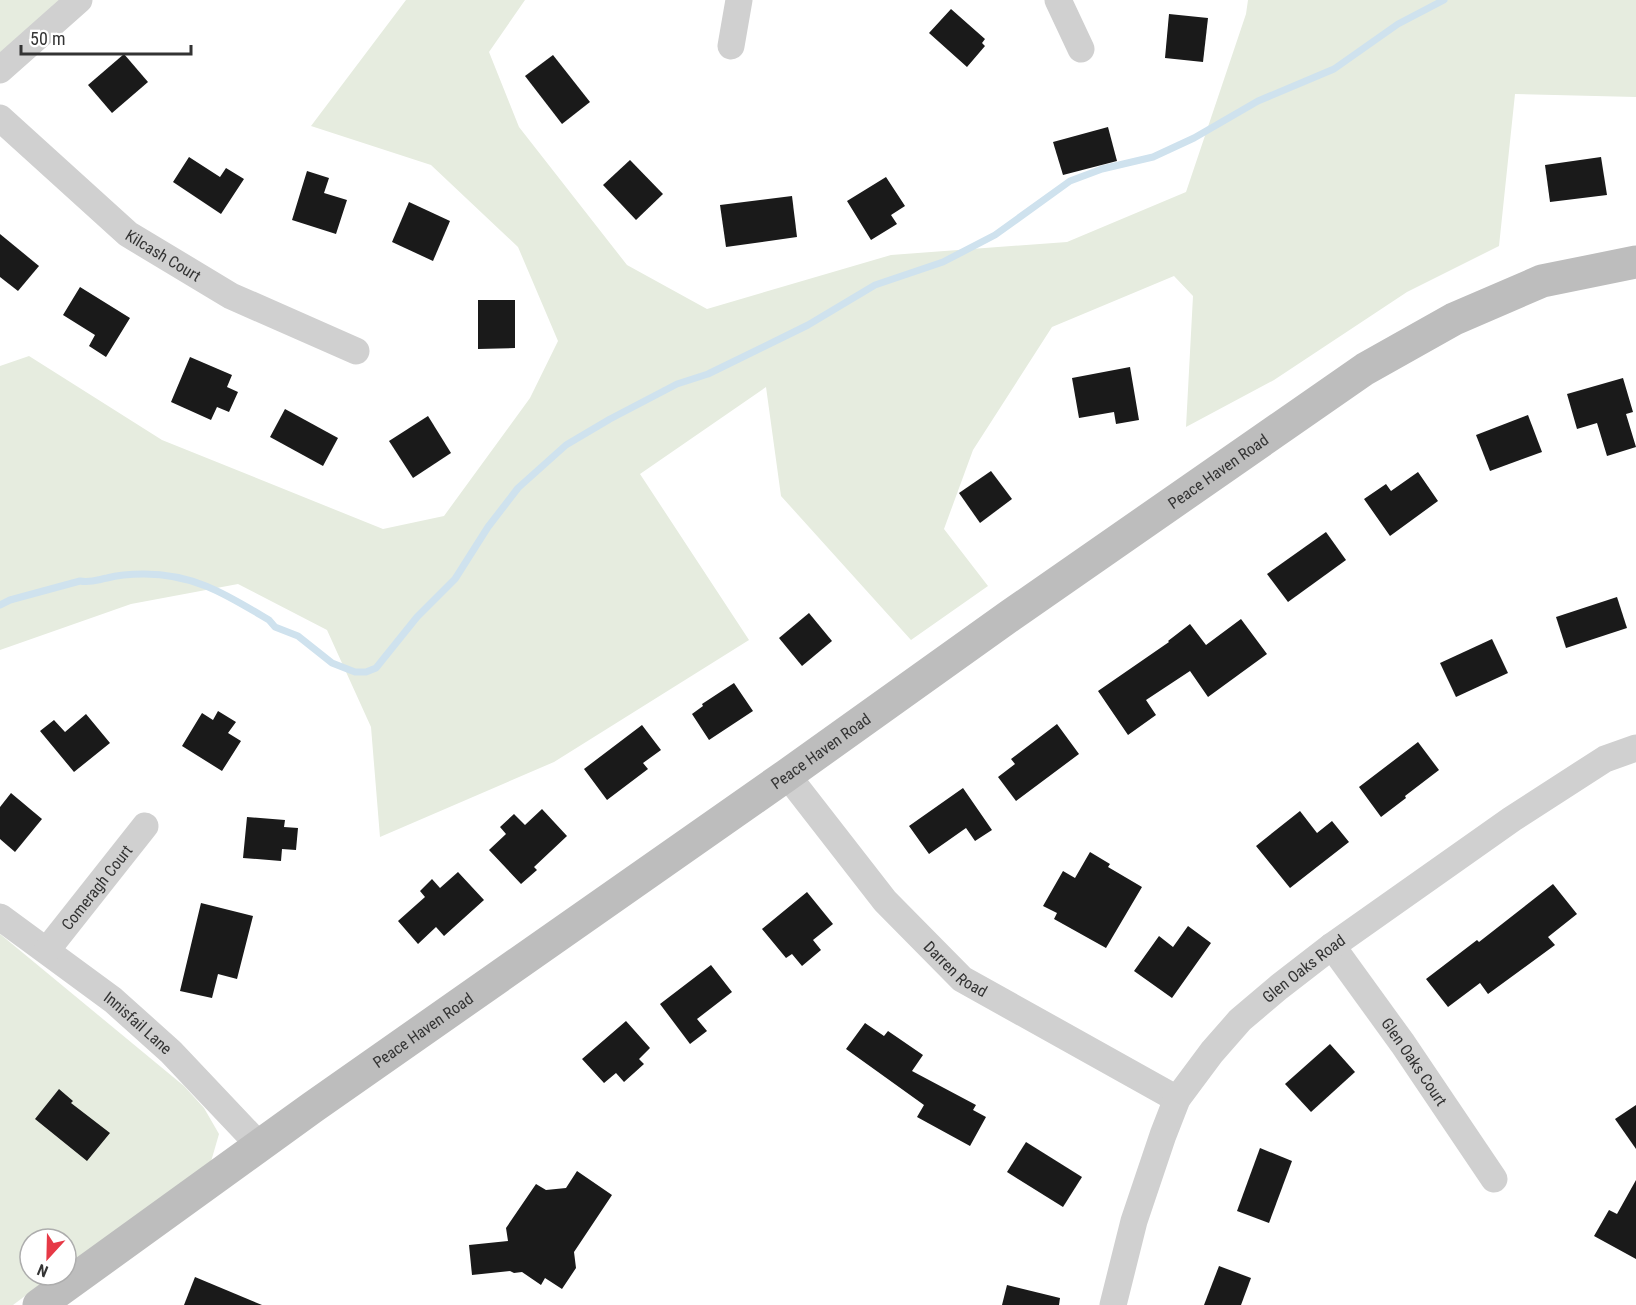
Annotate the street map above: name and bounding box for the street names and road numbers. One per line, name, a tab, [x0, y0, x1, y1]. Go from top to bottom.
street label: Kilcash Court	[122, 225, 205, 285]
street label: Peace Haven Road	[1164, 430, 1272, 513]
street label: Peace Haven Road	[767, 709, 874, 793]
street label: Comeragh Court	[57, 841, 136, 934]
street label: Glen Oaks Road	[1258, 930, 1349, 1007]
street label: Darren Road	[920, 937, 991, 1001]
street label: Innisfail Lane	[100, 987, 176, 1058]
street label: Peace Haven Road	[369, 989, 476, 1072]
street label: Glen Oaks Court	[1378, 1014, 1451, 1109]

